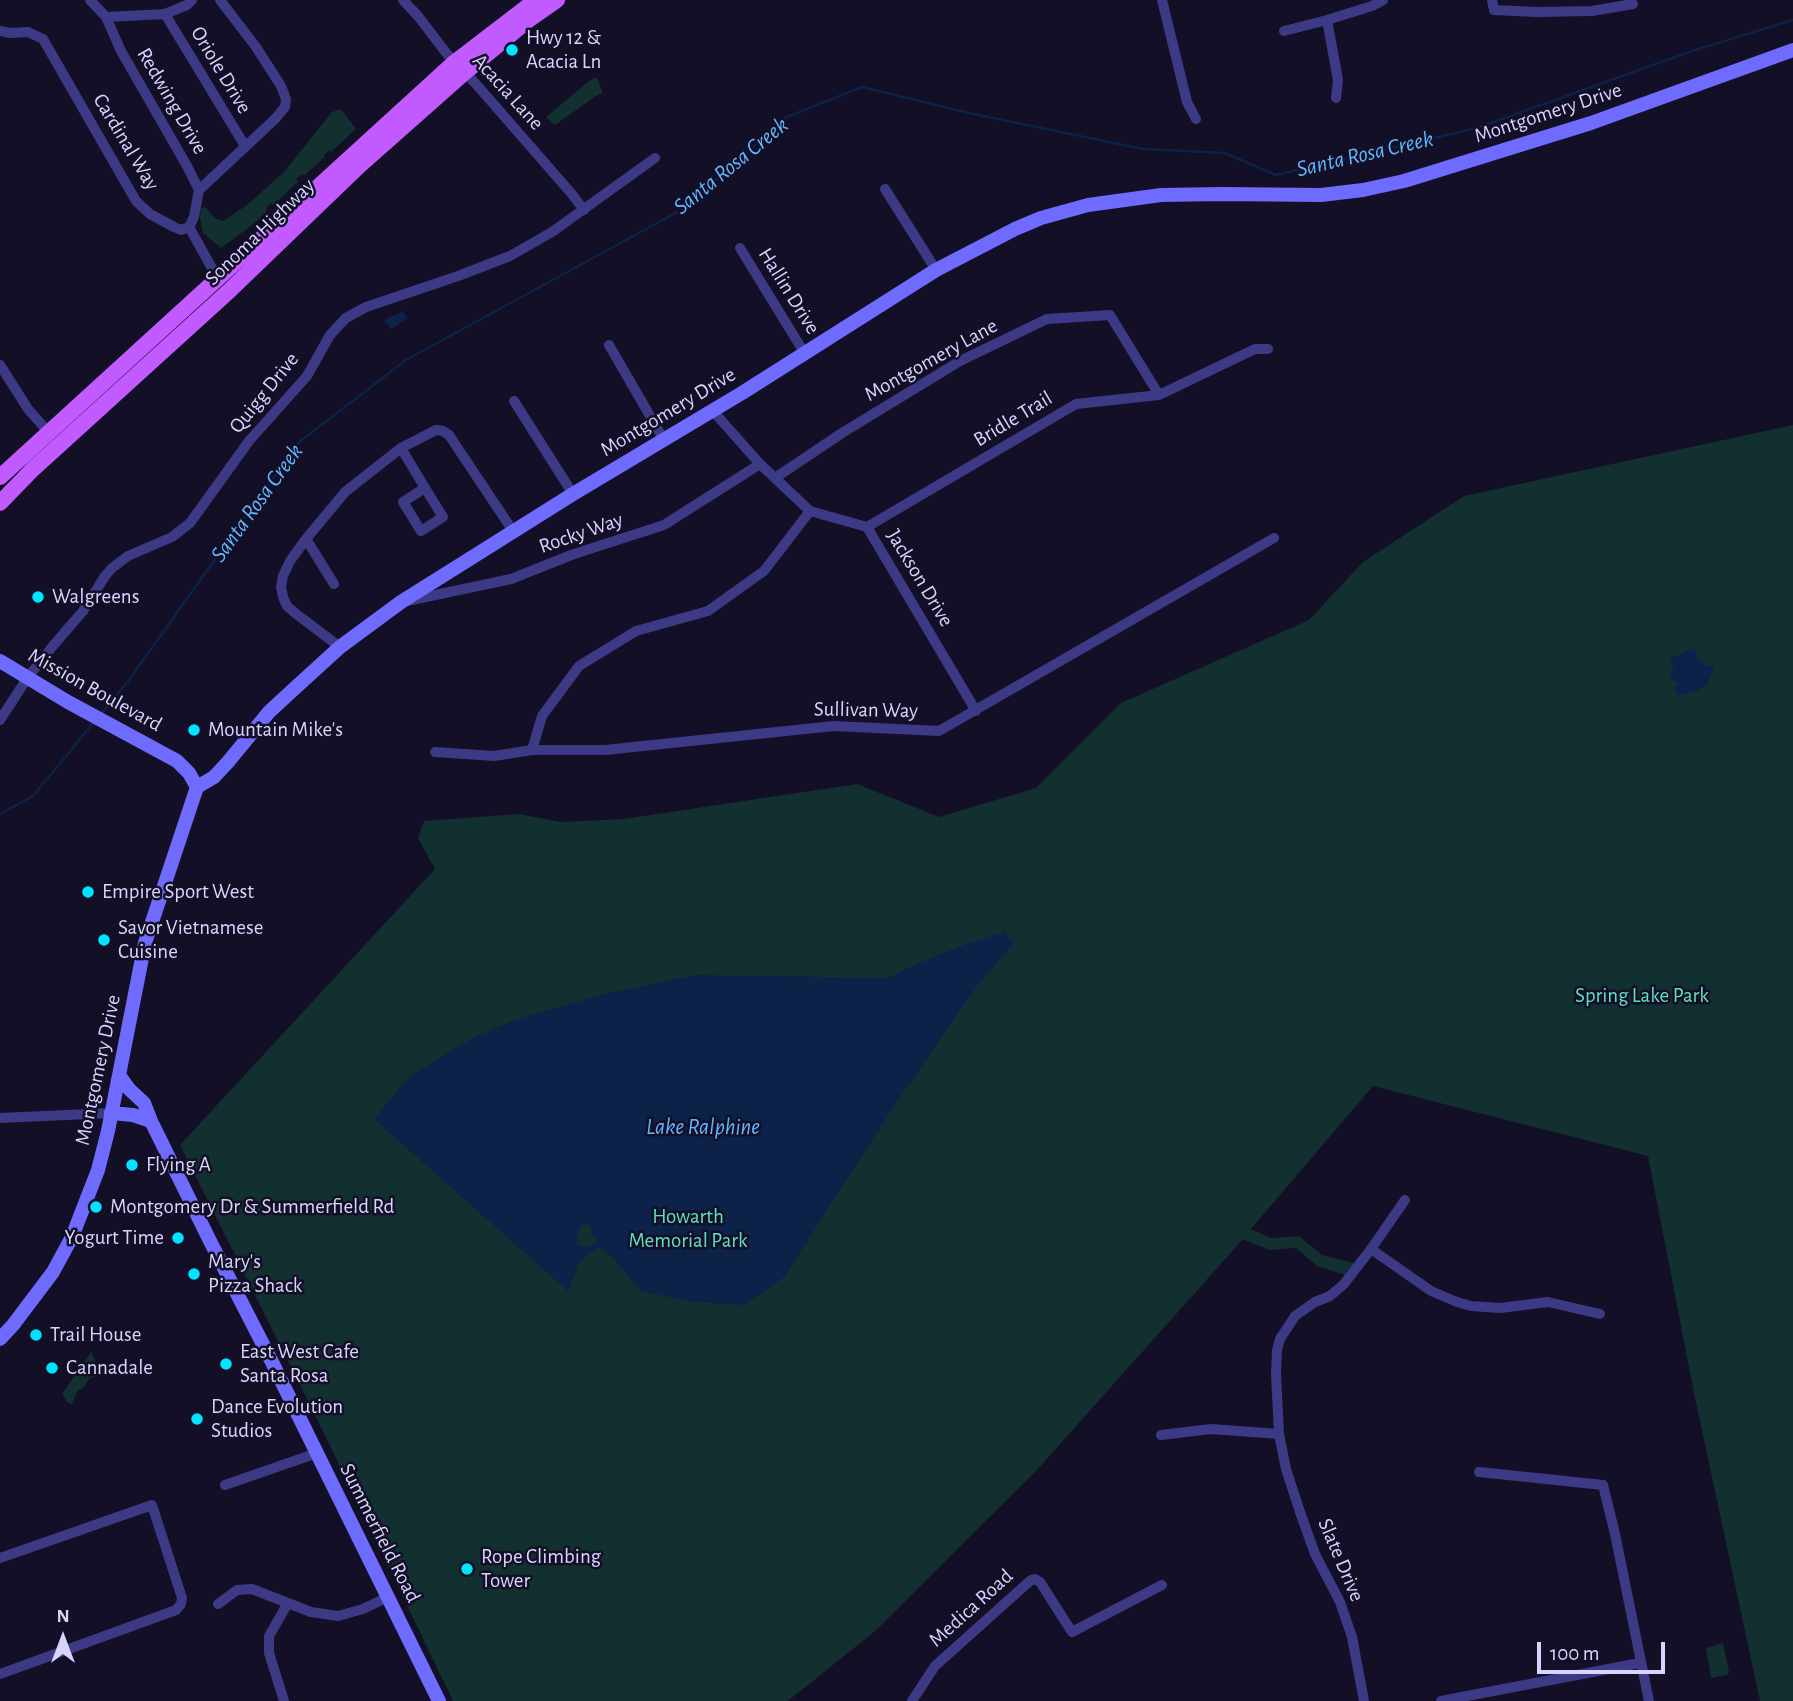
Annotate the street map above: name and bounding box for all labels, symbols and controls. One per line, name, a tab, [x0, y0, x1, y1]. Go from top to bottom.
street label: Oriole Drive	[185, 22, 257, 118]
place label: Hwy 12 & Acacia Ln	[526, 25, 601, 75]
marker: Hwy 12 & Acacia Ln	[504, 42, 520, 58]
street label: Redwing Drive	[131, 43, 213, 159]
street label: Acacia Lane	[467, 48, 549, 136]
street label: Montgomery Drive	[1471, 77, 1625, 149]
street label: Cardinal Way	[87, 89, 165, 195]
water label: Santa Rosa Creek	[668, 111, 794, 221]
water label: Santa Rosa Creek	[1294, 125, 1436, 183]
street label: Sonoma Highway	[200, 173, 320, 291]
street label: Hallin Drive	[753, 243, 825, 339]
street label: Montgomery Lane	[860, 313, 1002, 407]
street label: Quigg Drive	[224, 347, 304, 439]
street label: Montgomery Drive	[596, 362, 740, 462]
street label: Bridle Trail	[969, 386, 1057, 452]
water label: Santa Rosa Creek	[205, 438, 309, 568]
street label: Rocky Way	[536, 507, 626, 559]
street label: Jackson Drive	[881, 525, 959, 631]
place label: Walgreens	[52, 584, 139, 610]
marker: Walgreens	[30, 589, 46, 605]
street label: Mission Boulevard	[24, 643, 166, 737]
street label: Sullivan Way	[814, 696, 918, 724]
place label: Mountain Mike's	[208, 717, 343, 743]
marker: Mountain Mike's	[186, 722, 202, 738]
place label: Empire Sport West	[102, 879, 254, 905]
marker: Empire Sport West	[80, 884, 96, 900]
place label: Savor Vietnamese Cuisine	[118, 915, 263, 965]
marker: Savor Vietnamese Cuisine	[96, 932, 112, 948]
park label: Spring Lake Park	[1575, 983, 1709, 1009]
street label: Montgomery Drive	[70, 992, 126, 1148]
water label: Lake Ralphine	[646, 1113, 760, 1141]
place label: Flying A	[146, 1152, 211, 1178]
marker: Flying A	[124, 1157, 140, 1173]
place label: Montgomery Dr & Summerfield Rd	[110, 1194, 394, 1220]
marker: Montgomery Dr & Summerfield Rd	[88, 1199, 104, 1215]
park label: Howarth Memorial Park	[628, 1204, 748, 1254]
place label: Yogurt Time	[64, 1225, 164, 1251]
marker: Yogurt Time	[170, 1230, 186, 1246]
place label: Mary's Pizza Shack	[208, 1249, 302, 1299]
marker: Mary's Pizza Shack	[186, 1266, 202, 1282]
place label: Trail House	[50, 1322, 141, 1348]
marker: Trail House	[28, 1327, 44, 1343]
place label: East West Cafe Santa Rosa	[240, 1339, 359, 1389]
place label: Cannadale	[66, 1355, 153, 1381]
marker: East West Cafe Santa Rosa	[218, 1356, 234, 1372]
marker: Cannadale	[44, 1360, 60, 1376]
place label: Dance Evolution Studios	[211, 1394, 343, 1444]
marker: Dance Evolution Studios	[189, 1411, 205, 1427]
street label: Summerfield Road	[334, 1459, 426, 1607]
street label: Slate Drive	[1312, 1515, 1370, 1605]
place label: Rope Climbing Tower	[481, 1544, 601, 1594]
marker: Rope Climbing Tower	[459, 1561, 475, 1577]
street label: Medica Road	[924, 1564, 1018, 1652]
north arrow	[28, 1603, 98, 1673]
text: N	[56, 1607, 70, 1626]
scale bar	[1541, 1628, 1669, 1672]
text: 100 m	[1550, 1643, 1600, 1664]

